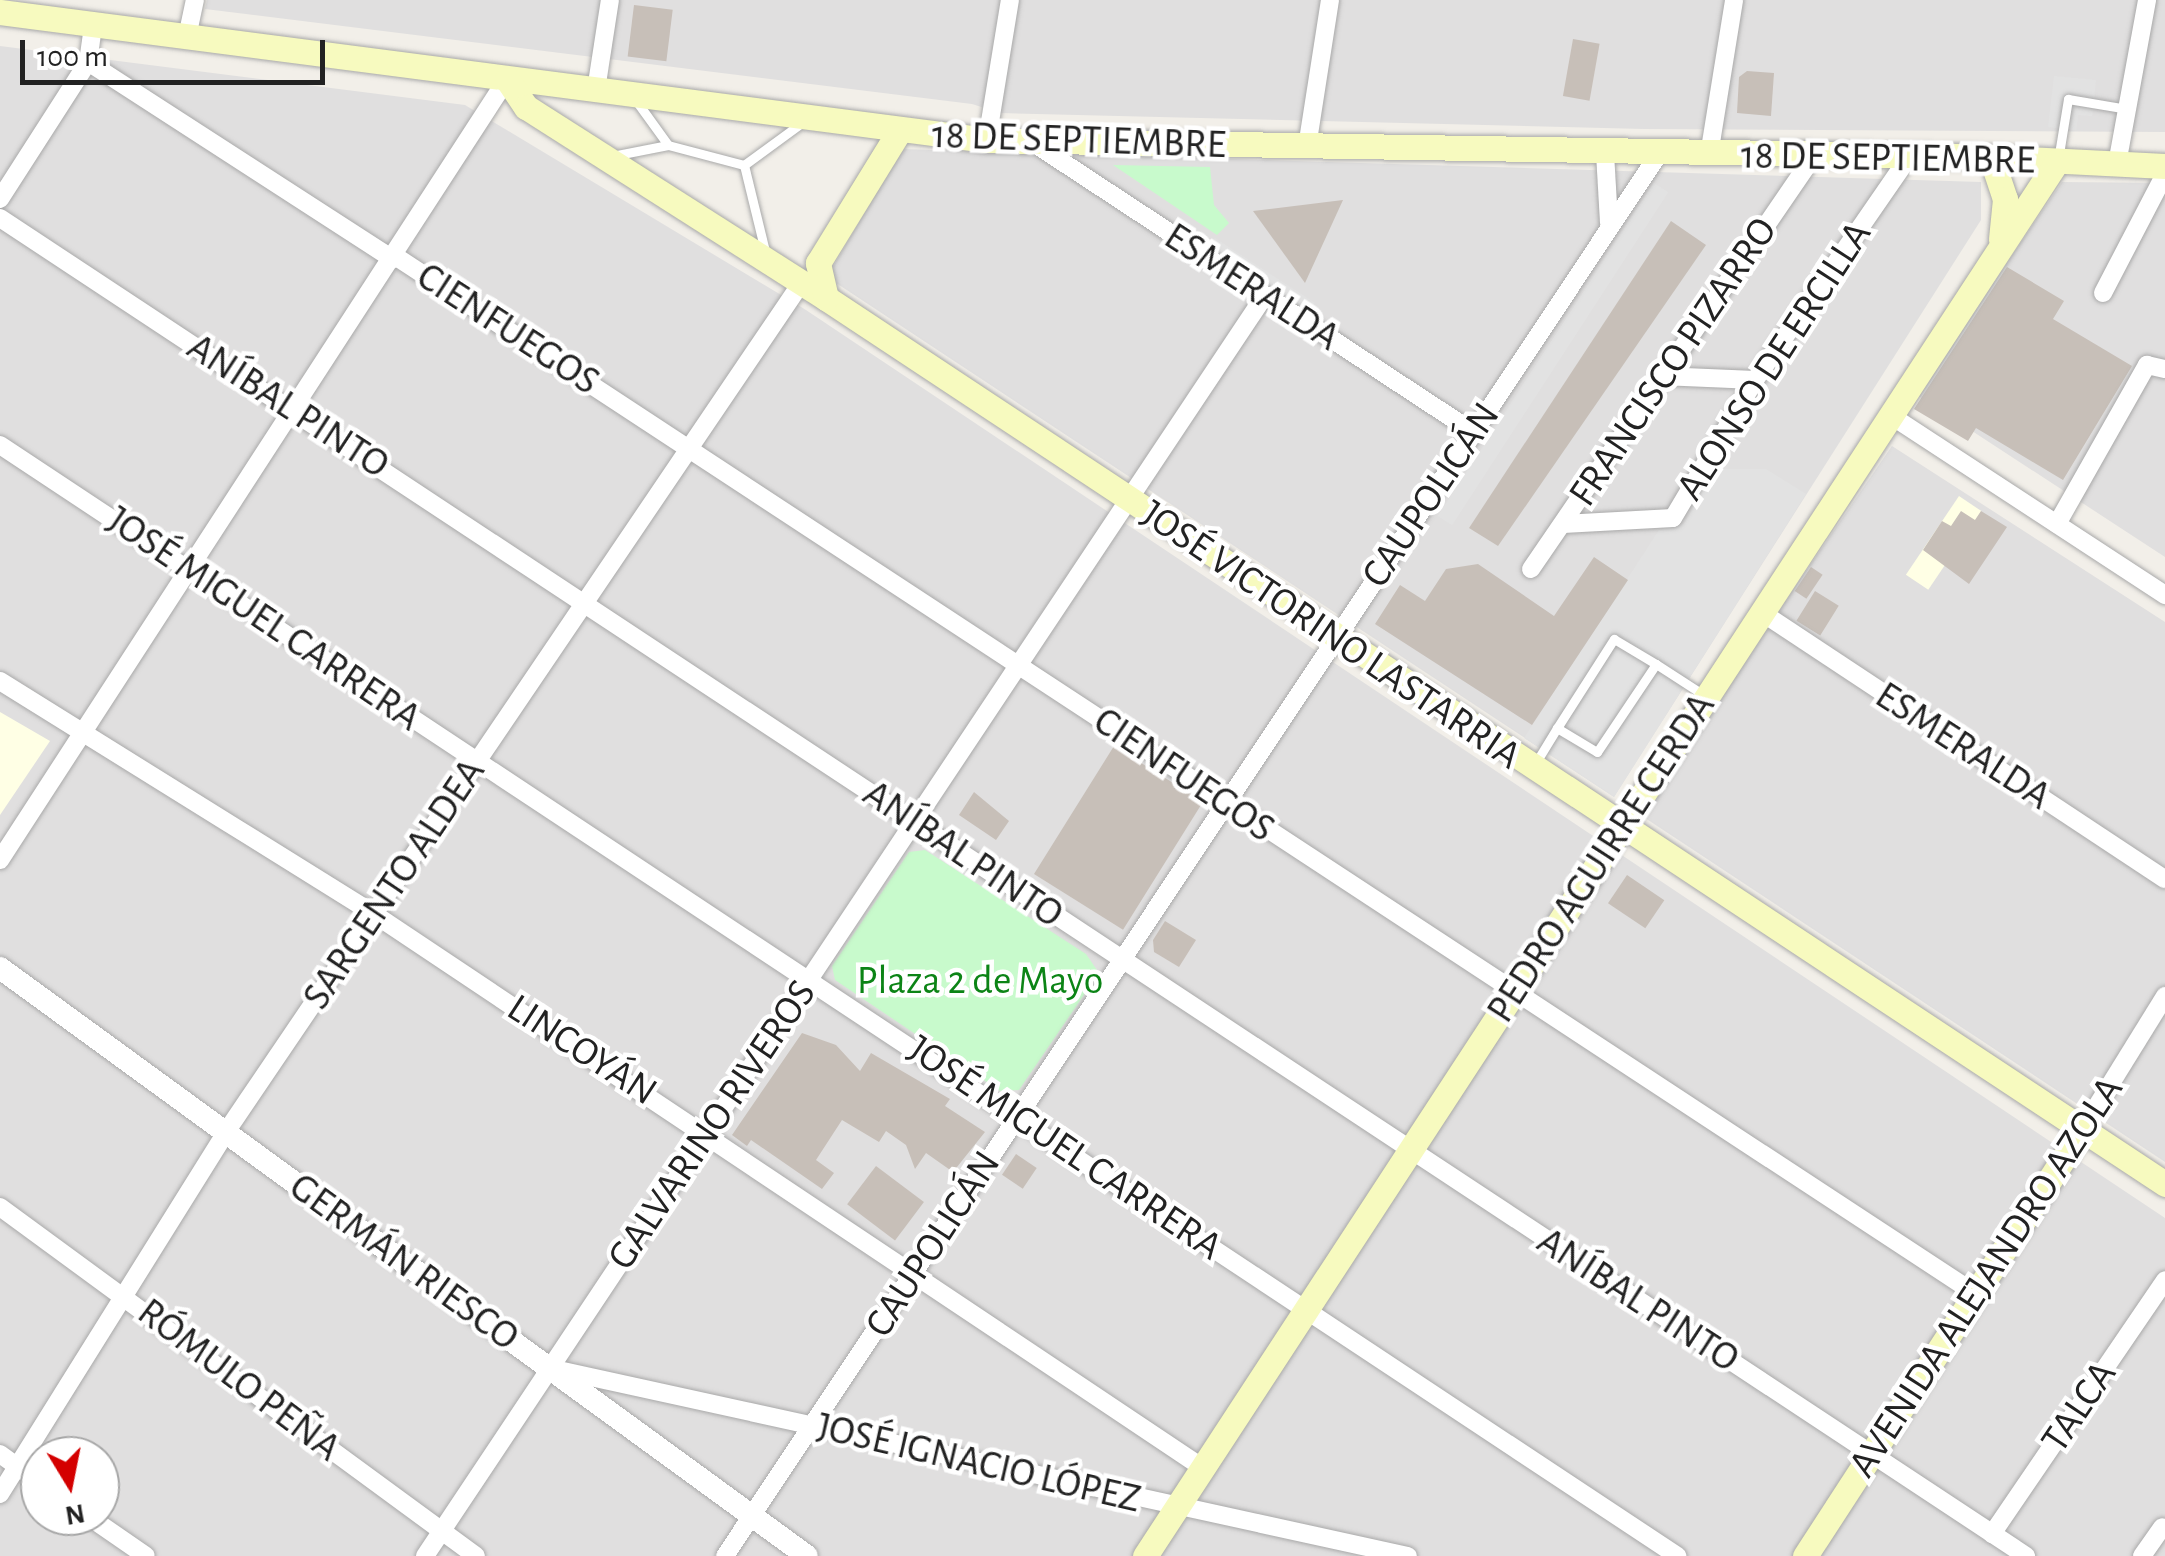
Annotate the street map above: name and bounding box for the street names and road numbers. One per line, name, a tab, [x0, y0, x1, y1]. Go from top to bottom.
street label: 18 DE SEPTIEMBRE	[931, 111, 1227, 169]
street label: 18 DE SEPTIEMBRE	[1741, 131, 2035, 185]
street label: FRANCISCO PIZARRO	[1559, 209, 1787, 515]
street label: ESMERALDA	[1155, 213, 1349, 361]
street label: ALONSO DE ERCILLA	[1666, 213, 1882, 509]
street label: CIENFUEGOS	[408, 252, 608, 406]
street label: ANÍBAL PINTO	[178, 323, 398, 489]
street label: CAUPOLICÁN	[1352, 394, 1510, 596]
street label: JOSÉ VICTORINO LASTARRIA	[1132, 490, 1530, 780]
street label: JOSÉ MIGUEL CARRERA	[98, 496, 430, 742]
street label: ESMERALDA	[1866, 672, 2060, 820]
street label: PEDRO AGUIRRE CERDA	[1477, 684, 1725, 1032]
street label: CIENFUEGOS	[1085, 697, 1283, 853]
street label: SARGENTO ALDEA	[293, 750, 495, 1018]
street label: ANÍBAL PINTO	[854, 770, 1072, 938]
street label: GALVARINO RIVEROS	[598, 971, 826, 1279]
street label: LINCOYÁN	[498, 984, 666, 1116]
street label: JOSÉ MIGUEL CARRERA	[899, 1025, 1231, 1271]
street label: AVENIDA ALEJANDRO AZOLA	[1838, 1068, 2134, 1486]
street label: CAUPOLICÁN	[855, 1142, 1011, 1346]
street label: GERMÁN RIESCO	[280, 1163, 528, 1361]
street label: ANÍBAL PINTO	[1528, 1217, 1748, 1383]
street label: RÓMULO PEÑA	[128, 1288, 350, 1472]
street label: TALCA	[2031, 1352, 2127, 1462]
street label: JOSÉ IGNACIO LÓPEZ	[813, 1402, 1145, 1524]

